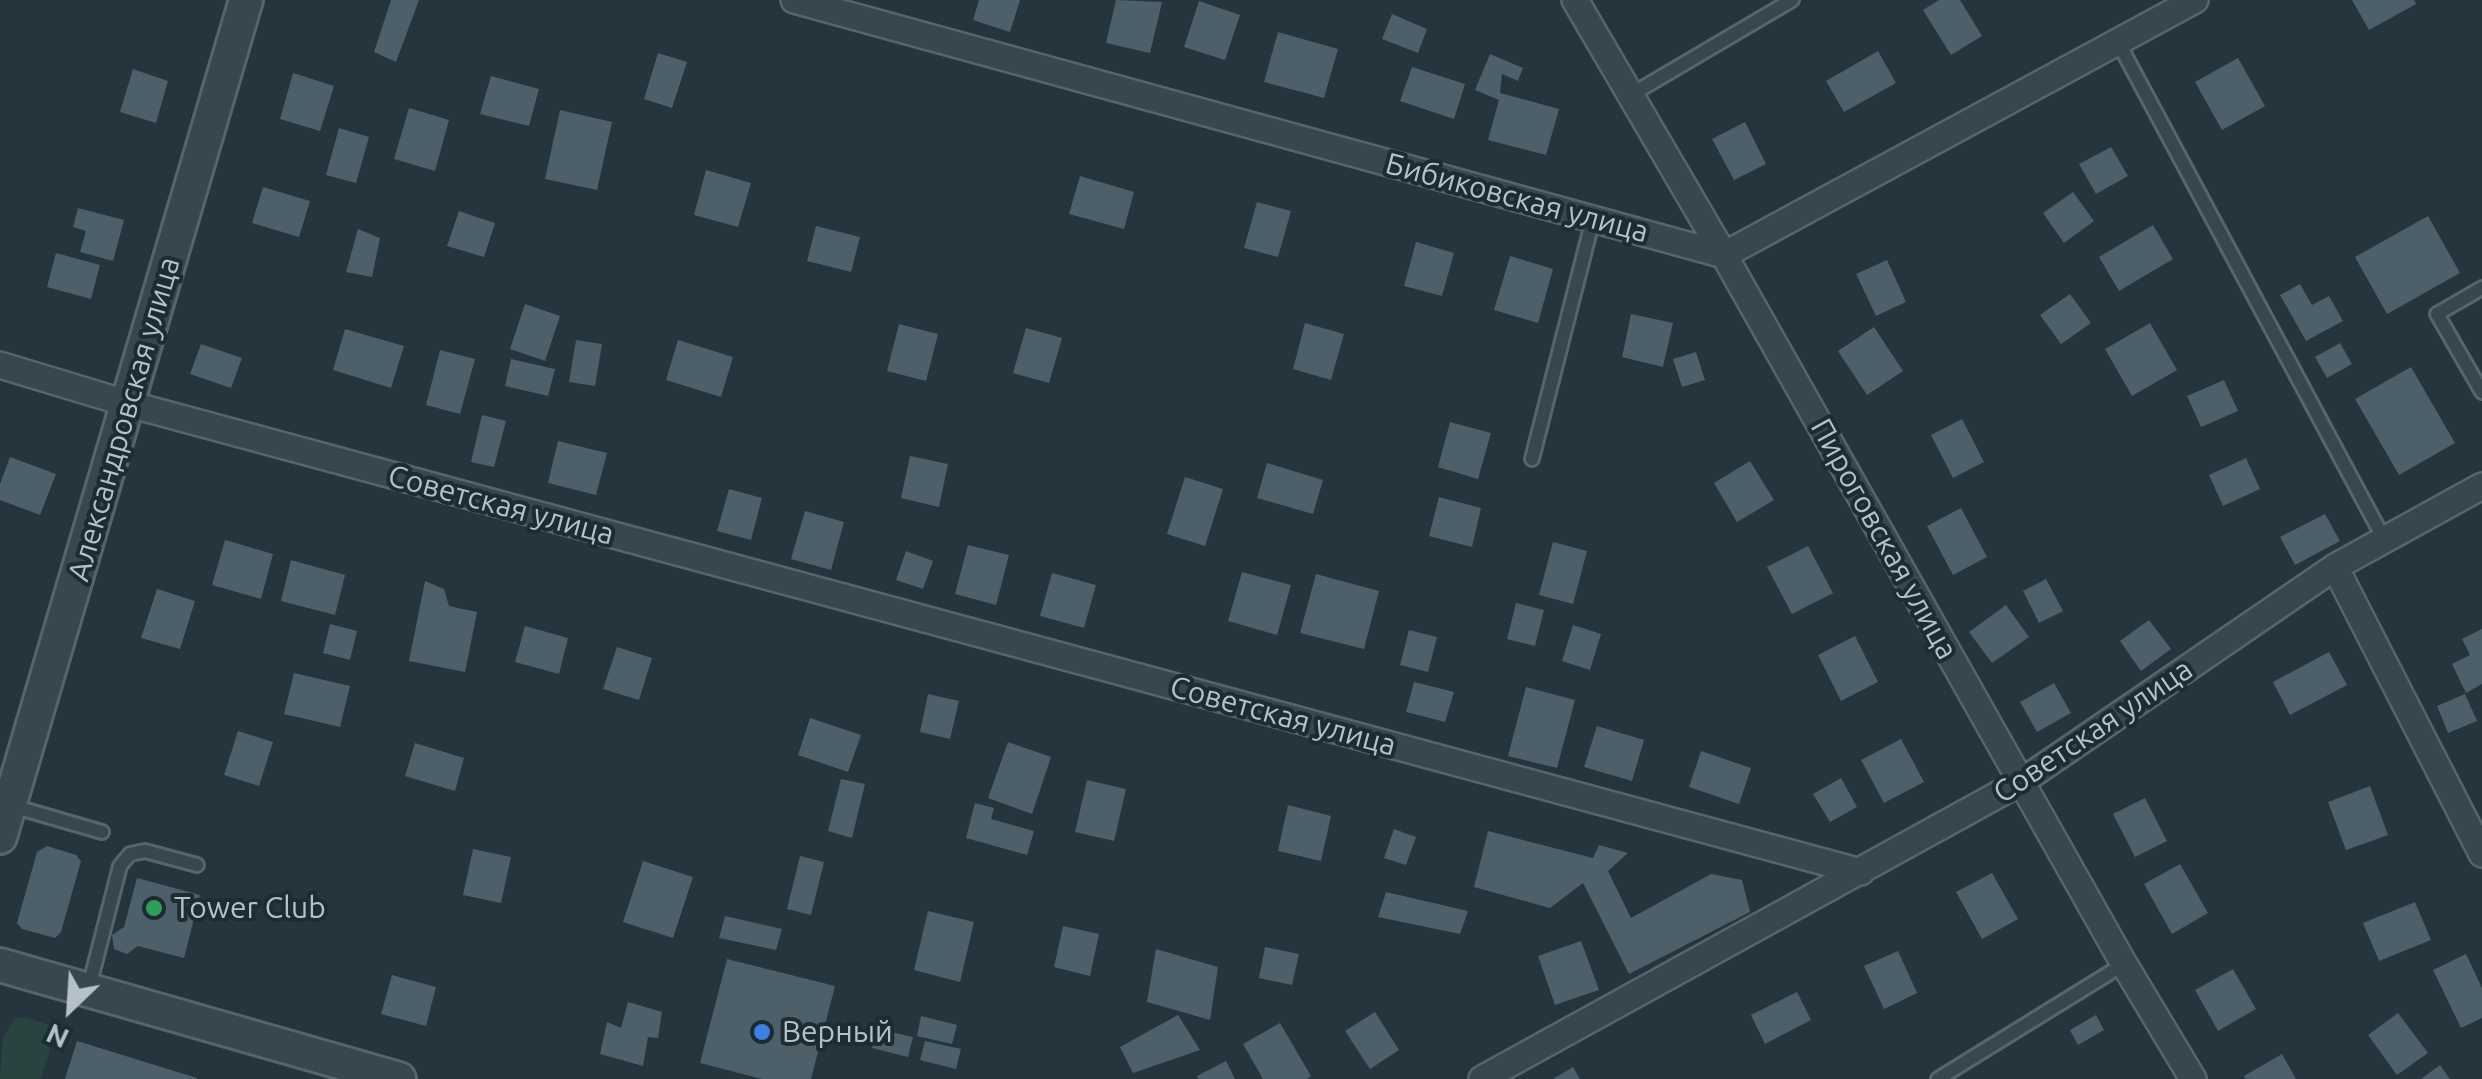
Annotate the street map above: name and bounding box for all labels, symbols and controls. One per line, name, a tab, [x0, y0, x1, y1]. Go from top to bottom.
street label: Бибиковская улица	[1382, 146, 1652, 250]
street label: Александровская улица	[60, 253, 188, 585]
street label: Пироговская улица	[1803, 412, 1965, 666]
street label: Советская улица	[384, 458, 618, 552]
street label: Советская улица	[1987, 651, 2199, 811]
street label: Советская улица	[1166, 669, 1400, 763]
place label: Tower Club	[174, 890, 326, 926]
marker: Tower Club	[143, 897, 165, 919]
north arrow	[20, 959, 120, 1059]
place label: Верный	[782, 1014, 893, 1050]
text: N	[41, 1018, 73, 1055]
marker: Верный	[751, 1021, 773, 1043]

